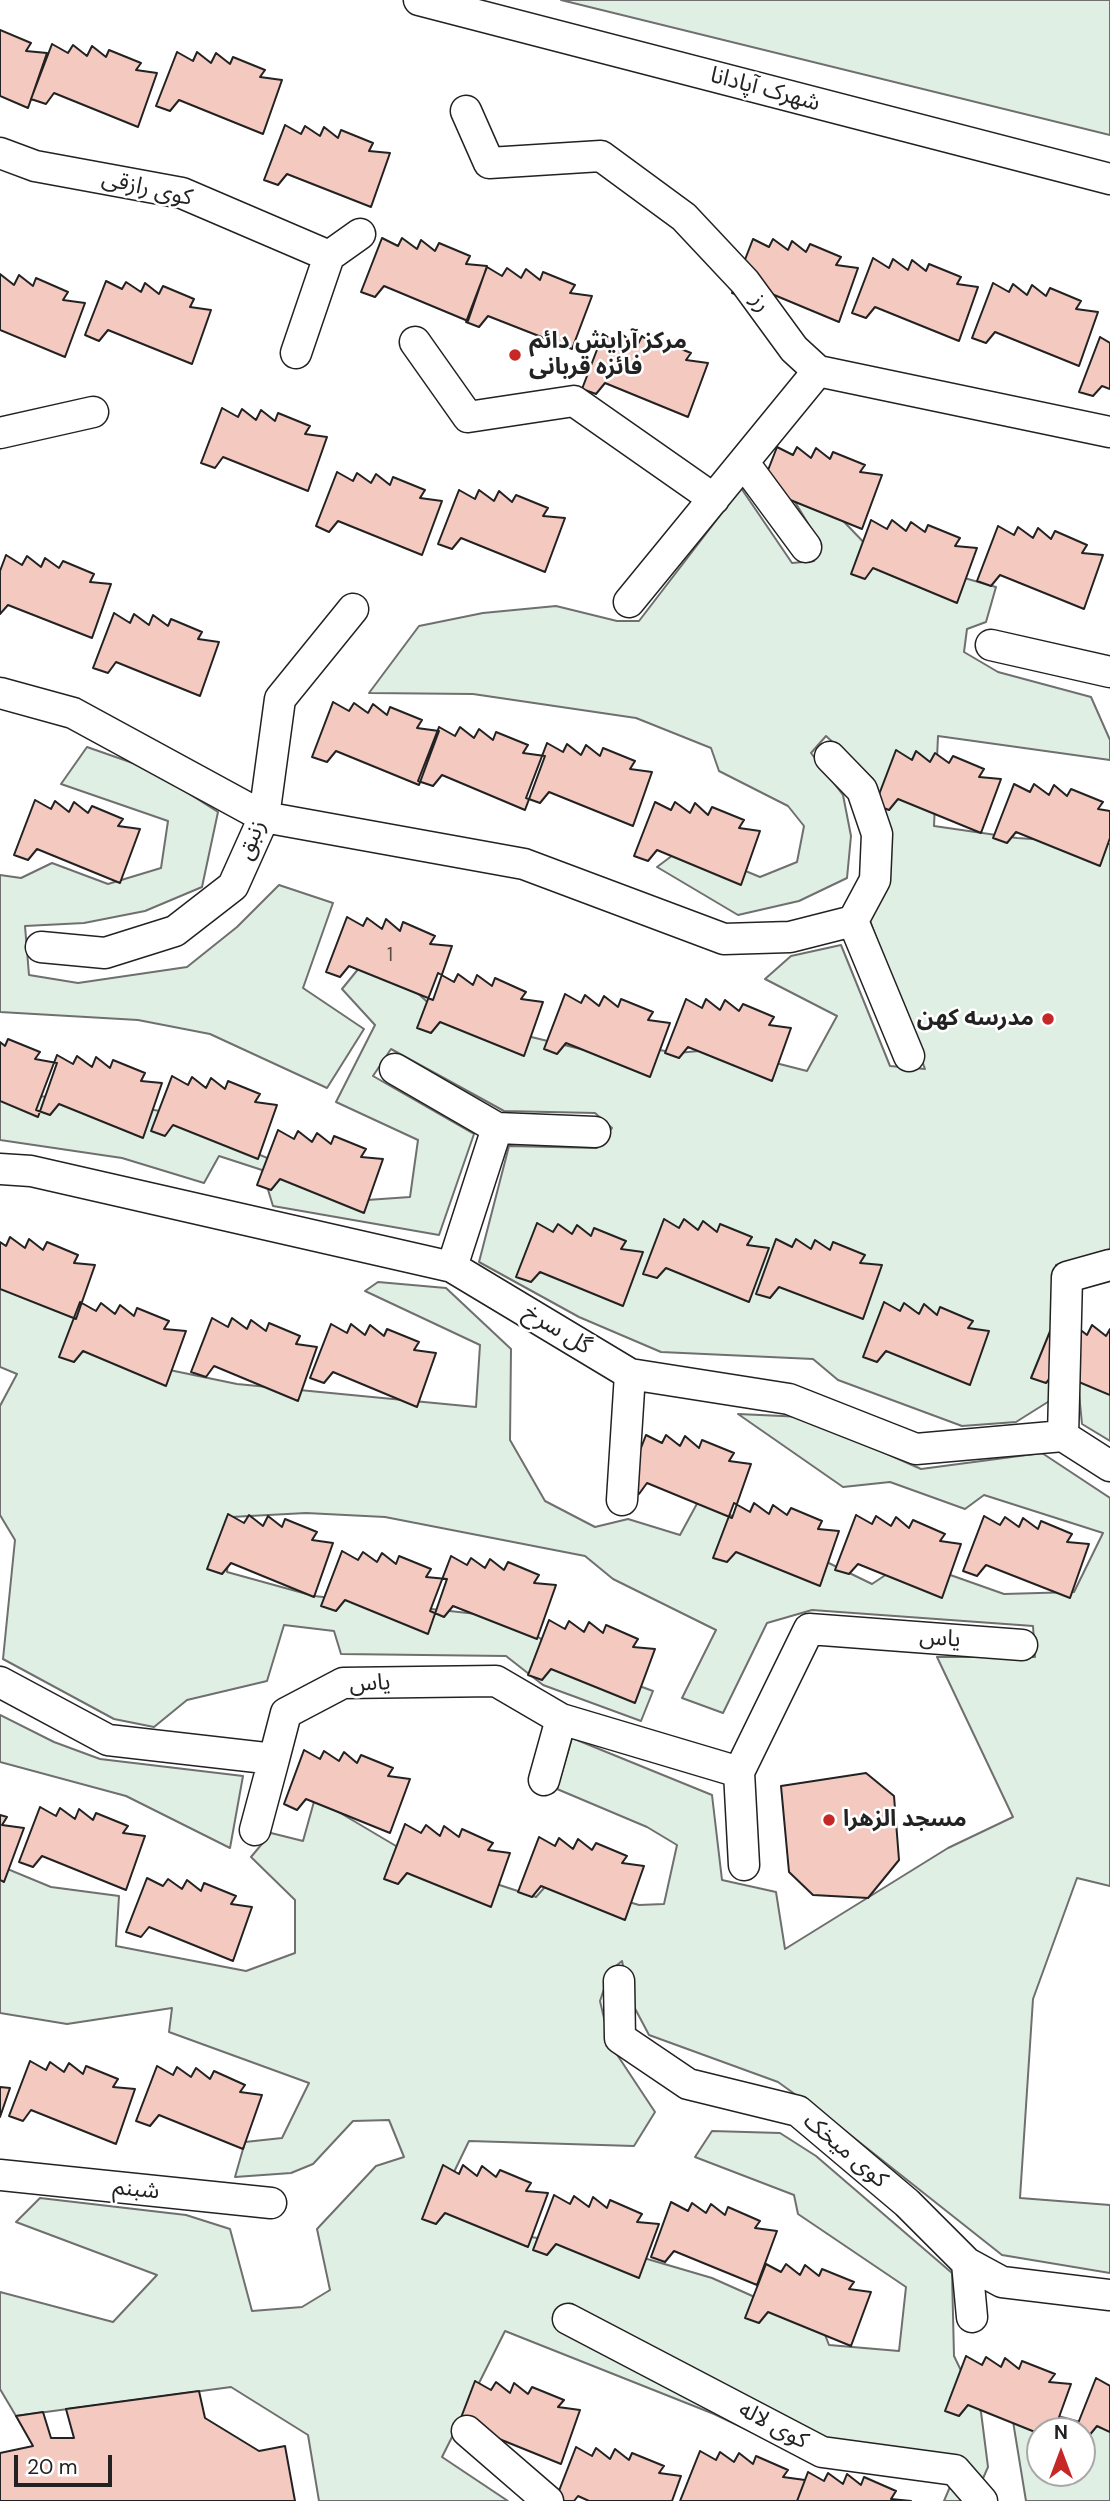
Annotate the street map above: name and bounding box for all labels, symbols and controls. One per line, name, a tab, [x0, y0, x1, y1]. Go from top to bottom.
street label: شهرک آپادانا	[707, 62, 823, 118]
street label: کوی رازقی	[99, 165, 195, 213]
street label: رز	[744, 288, 776, 318]
place label: مرکز آرایش دائم فائزه قربانی	[529, 328, 687, 382]
marker: مرکز آرایش دائم فائزه قربانی	[507, 347, 523, 363]
street label: زنبق	[231, 816, 273, 864]
house number: 1	[387, 945, 393, 967]
place label: مدرسه کهن	[917, 1005, 1034, 1033]
marker: مدرسه کهن	[1040, 1011, 1056, 1027]
street label: گل سرخ	[518, 1299, 596, 1361]
street label: یاس	[918, 1624, 962, 1654]
street label: یاس	[349, 1669, 391, 1699]
place label: مسجد الزهرا	[843, 1806, 967, 1834]
marker: مسجد الزهرا	[821, 1812, 837, 1828]
street label: کوی میخک	[797, 2108, 893, 2194]
street label: شبنم	[111, 2174, 161, 2206]
street label: کوی لاله	[734, 2396, 812, 2456]
north arrow	[1026, 2417, 1096, 2487]
text: N	[1054, 2420, 1068, 2445]
scale bar	[18, 2442, 116, 2486]
text: 20 m	[27, 2453, 78, 2481]

